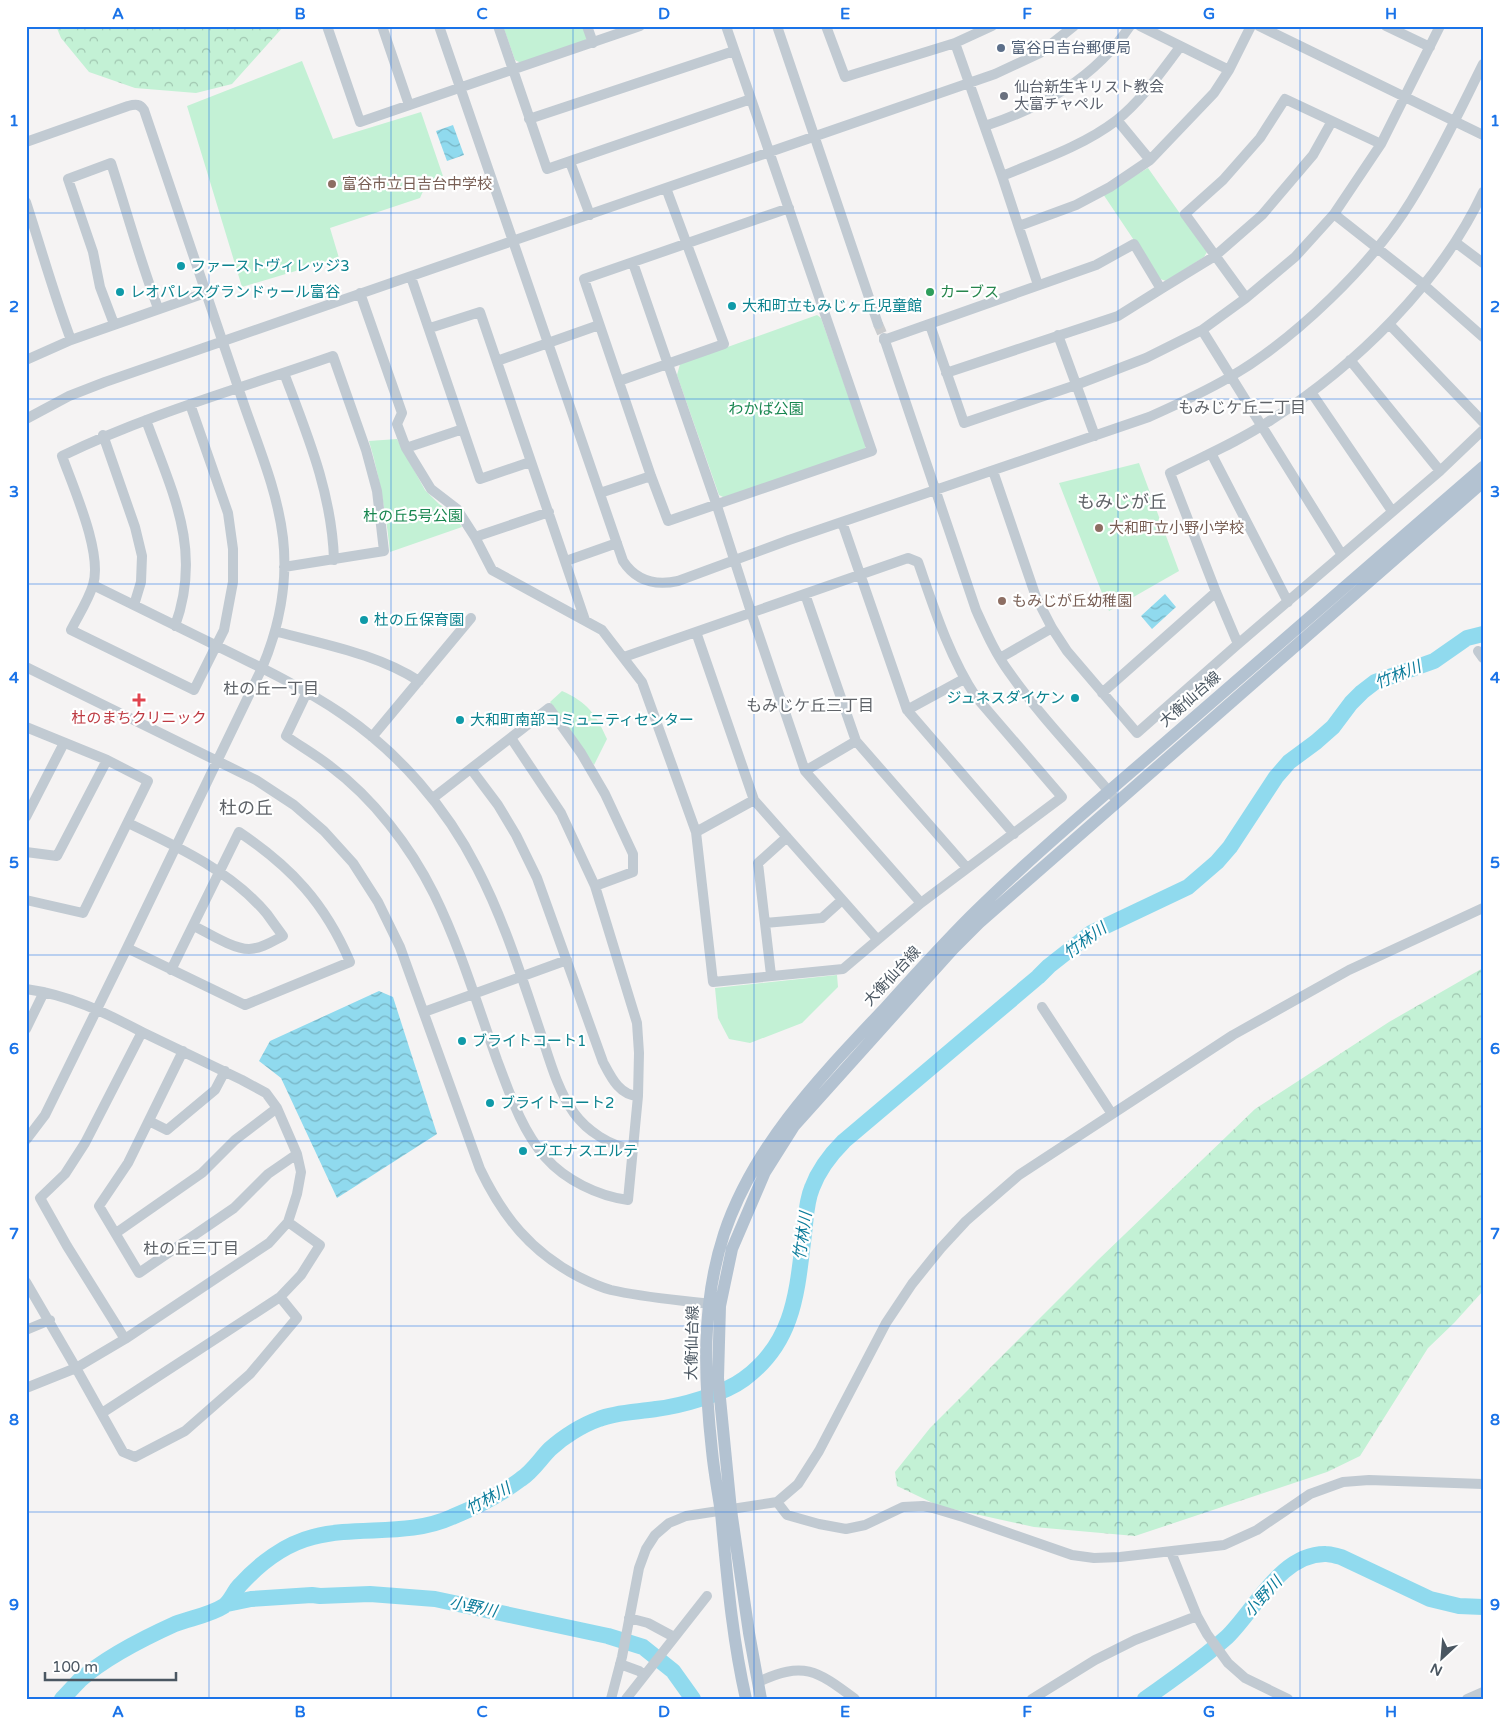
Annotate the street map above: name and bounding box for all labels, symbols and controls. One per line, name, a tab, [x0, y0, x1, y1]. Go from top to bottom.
text: A	[112, 4, 124, 24]
text: B	[294, 4, 306, 24]
text: C	[476, 4, 488, 24]
text: D	[658, 4, 670, 24]
text: E	[840, 4, 850, 24]
text: F	[1022, 4, 1032, 24]
text: G	[1203, 4, 1215, 24]
text: H	[1385, 4, 1397, 24]
place label: 富谷日吉台郵便局	[1011, 39, 1131, 57]
marker: 富谷日吉台郵便局	[995, 42, 1007, 54]
place label: 仙台新生キリスト教会 大富チャペル	[1014, 78, 1164, 113]
marker: 仙台新生キリスト教会 大富チャペル	[998, 90, 1010, 102]
text: 1	[9, 111, 19, 131]
text: 1	[1490, 111, 1500, 131]
place label: 富谷市立日吉台中学校	[342, 175, 492, 193]
marker: 富谷市立日吉台中学校	[326, 178, 338, 190]
place label: ファーストヴィレッジ3	[191, 257, 350, 275]
marker: ファーストヴィレッジ3	[175, 260, 187, 272]
place label: レオパレスグランドゥール富谷	[130, 283, 340, 301]
place label: カーブス	[940, 283, 999, 301]
marker: レオパレスグランドゥール富谷	[114, 286, 126, 298]
marker: カーブス	[924, 286, 936, 298]
text: 2	[9, 297, 19, 317]
place label: 大和町立もみじヶ丘児童館	[742, 297, 922, 315]
text: 2	[1490, 297, 1500, 317]
marker: 大和町立もみじヶ丘児童館	[726, 300, 738, 312]
district label: もみじケ丘二丁目	[1178, 398, 1306, 418]
park label: わかば公園	[728, 400, 804, 418]
text: 3	[9, 482, 19, 502]
text: 3	[1490, 482, 1500, 502]
district label: もみじが丘	[1077, 491, 1167, 513]
park label: 杜の丘5号公園	[363, 507, 463, 525]
place label: 大和町立小野小学校	[1109, 519, 1244, 537]
marker: 大和町立小野小学校	[1093, 522, 1105, 534]
place label: もみじが丘幼稚園	[1012, 592, 1132, 610]
marker: もみじが丘幼稚園	[996, 595, 1008, 607]
place label: 杜の丘保育園	[374, 611, 464, 629]
marker: 杜の丘保育園	[358, 614, 370, 626]
water label: 竹林川	[1372, 656, 1426, 693]
text: 4	[9, 668, 19, 688]
street label: 大衡仙台線	[1156, 668, 1224, 730]
text: 4	[1490, 668, 1500, 688]
district label: 杜の丘一丁目	[223, 679, 319, 699]
place label: ジュネスダイケン	[946, 689, 1065, 707]
marker: ジュネスダイケン	[1069, 692, 1081, 704]
marker: 杜のまちクリニック	[132, 693, 146, 707]
district label: もみじケ丘三丁目	[746, 696, 874, 716]
place label: 杜のまちクリニック	[71, 709, 207, 727]
place label: 大和町南部コミュニティセンター	[470, 711, 694, 729]
marker: 大和町南部コミュニティセンター	[454, 714, 466, 726]
district label: 杜の丘	[219, 797, 273, 819]
text: 5	[9, 853, 19, 873]
text: 5	[1490, 853, 1500, 873]
water label: 竹林川	[1060, 918, 1112, 963]
street label: 大衡仙台線	[860, 942, 924, 1010]
place label: ブライトコート1	[472, 1032, 586, 1050]
marker: ブライトコート1	[456, 1035, 468, 1047]
text: 6	[9, 1039, 19, 1059]
text: 6	[1490, 1039, 1500, 1059]
place label: ブライトコート2	[500, 1094, 614, 1112]
marker: ブライトコート2	[484, 1097, 496, 1109]
place label: ブエナスエルテ	[533, 1142, 638, 1160]
marker: ブエナスエルテ	[517, 1145, 529, 1157]
water label: 竹林川	[790, 1209, 817, 1261]
text: 7	[9, 1224, 19, 1244]
text: 7	[1490, 1224, 1500, 1244]
district label: 杜の丘三丁目	[143, 1239, 239, 1259]
street label: 大衡仙台線	[682, 1305, 702, 1381]
text: 8	[9, 1410, 19, 1430]
text: 8	[1490, 1410, 1500, 1430]
water label: 竹林川	[462, 1478, 516, 1519]
water label: 小野川	[1240, 1571, 1288, 1622]
water label: 小野川	[447, 1592, 501, 1622]
text: 9	[9, 1595, 19, 1615]
text: 9	[1490, 1595, 1500, 1615]
north arrow	[1416, 1632, 1466, 1682]
scale bar	[45, 1650, 176, 1682]
text: 100 m	[52, 1658, 98, 1676]
text: N	[1428, 1659, 1445, 1679]
text: A	[112, 1702, 124, 1722]
text: B	[294, 1702, 306, 1722]
text: C	[476, 1702, 488, 1722]
text: D	[658, 1702, 670, 1722]
text: E	[840, 1702, 850, 1722]
text: F	[1022, 1702, 1032, 1722]
text: G	[1203, 1702, 1215, 1722]
text: H	[1385, 1702, 1397, 1722]

